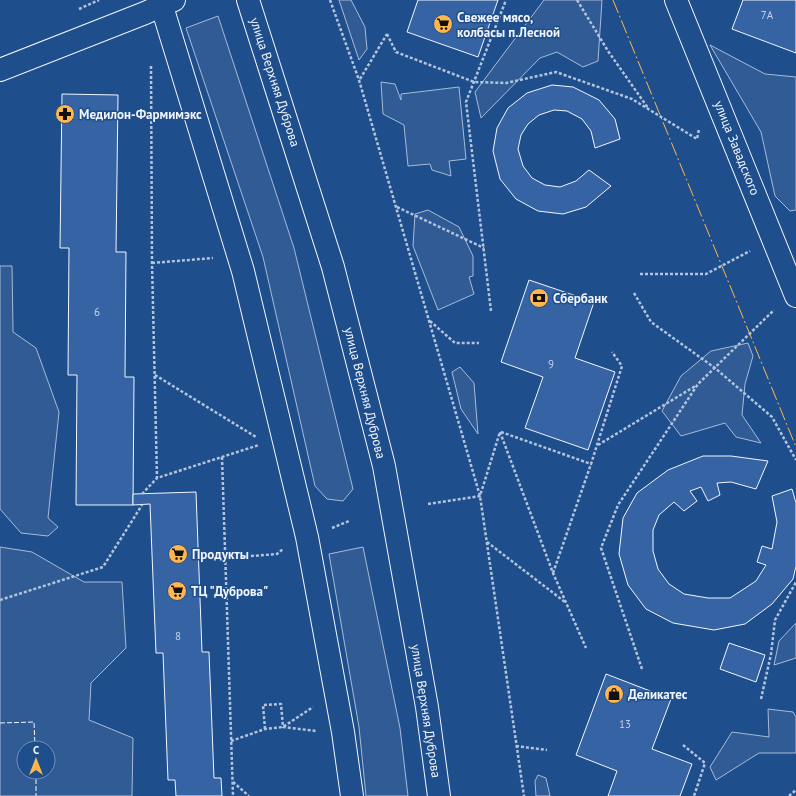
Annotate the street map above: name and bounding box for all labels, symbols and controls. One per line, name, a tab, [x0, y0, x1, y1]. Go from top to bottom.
house number: 7А	[761, 8, 774, 22]
place label: Свежее мясо, колбасы п.Лесной	[457, 9, 560, 41]
supermarket icon: Свежее мясо, колбасы п.Лесной	[432, 13, 454, 35]
street label: улица Верхняя Дуброва	[246, 15, 304, 149]
street label: улица Завадского	[710, 98, 764, 198]
pharmacy icon: Медилон-Фармимэкс	[54, 103, 76, 125]
place label: Медилон-Фармимэкс	[79, 106, 202, 123]
bank icon: Сбербанк	[528, 287, 550, 309]
place label: Сбербанк	[553, 290, 608, 307]
house number: 6	[94, 305, 100, 319]
street label: улица Верхняя Дуброва	[340, 325, 390, 461]
house number: 9	[548, 357, 554, 371]
supermarket icon: Продукты	[167, 543, 189, 565]
place label: Продукты	[192, 546, 249, 563]
supermarket icon: ТЦ "Дуброва"	[166, 580, 188, 602]
place label: ТЦ "Дуброва"	[191, 583, 268, 600]
house number: 8	[175, 629, 181, 643]
street label: улица Верхняя Дуброва	[407, 643, 445, 779]
shop icon: Деликатес	[603, 683, 625, 705]
place label: Деликатес	[628, 686, 688, 703]
house number: 13	[619, 717, 631, 731]
north arrow	[16, 740, 56, 780]
text: С	[33, 743, 39, 757]

